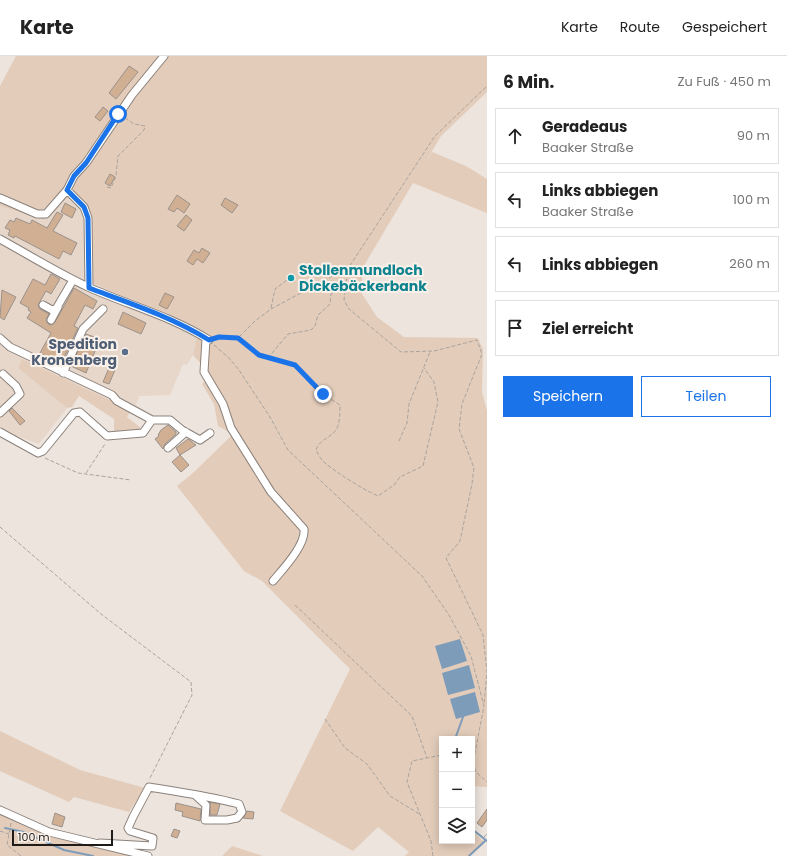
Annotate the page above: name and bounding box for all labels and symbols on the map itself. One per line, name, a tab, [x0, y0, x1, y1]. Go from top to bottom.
route start	[109, 105, 127, 123]
place label: Stollenmundloch Dickebäckerbank	[299, 260, 427, 296]
marker: Stollenmundloch Dickebäckerbank	[286, 273, 296, 283]
place label: Spedition Kronenberg	[31, 334, 117, 370]
marker: Spedition Kronenberg	[120, 347, 130, 357]
route end	[314, 385, 332, 403]
scale bar	[12, 828, 113, 847]

